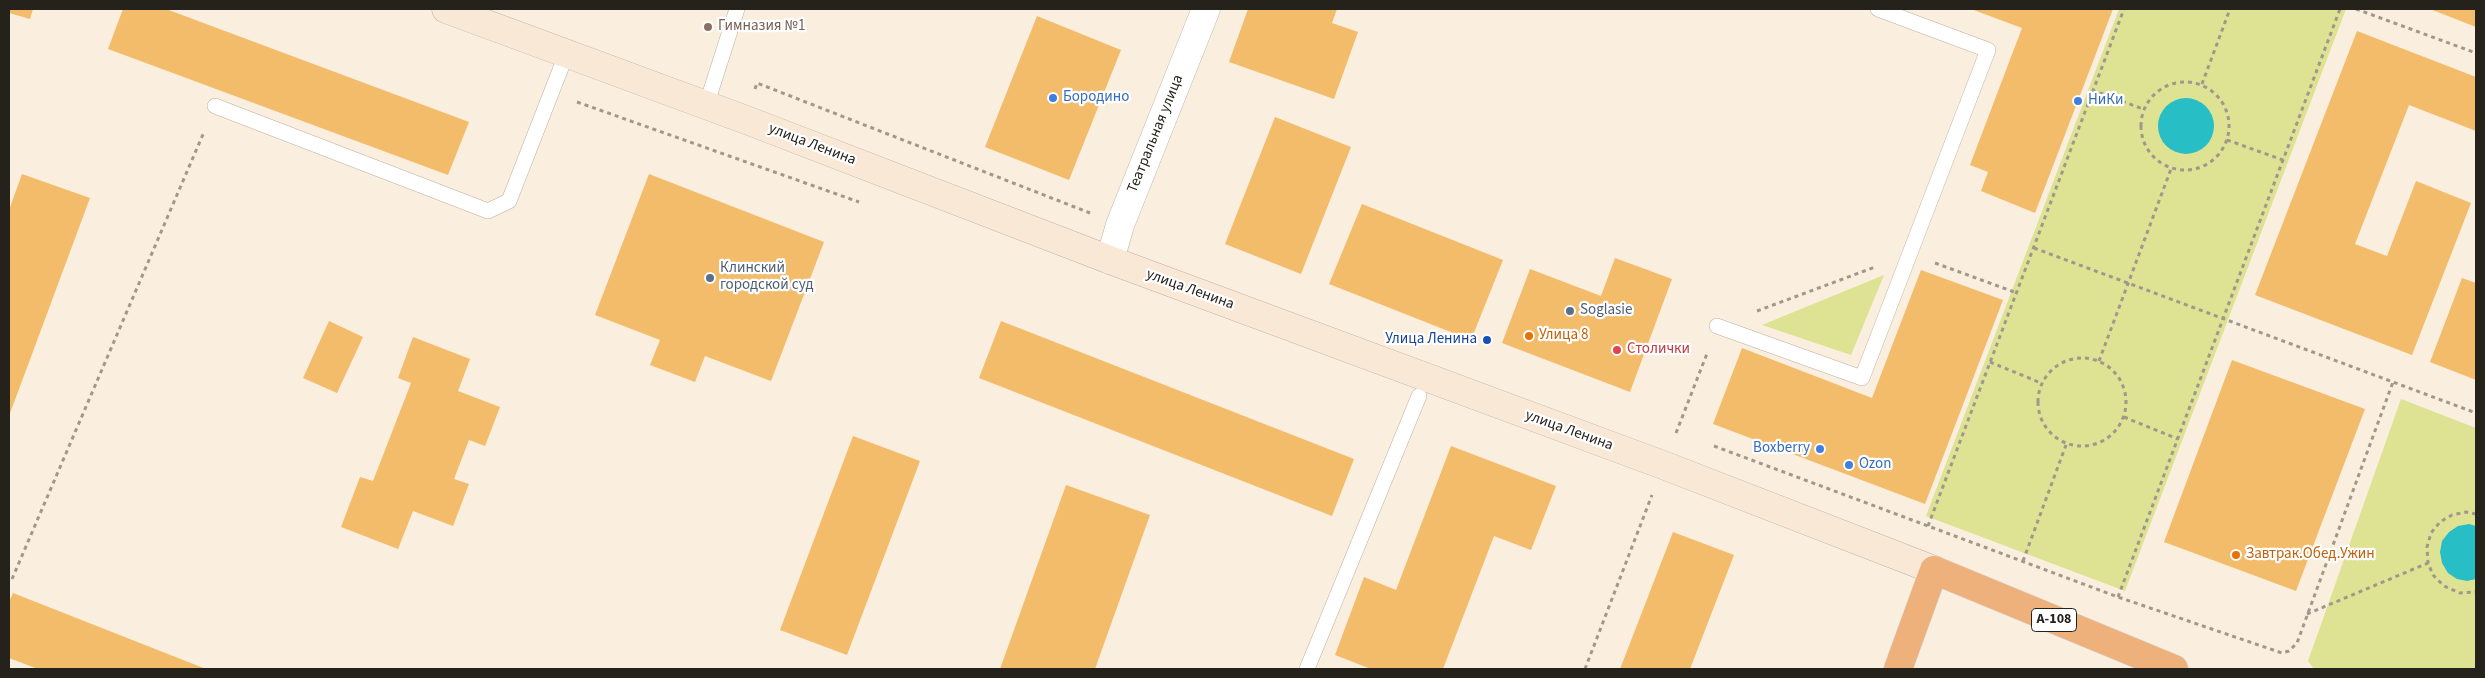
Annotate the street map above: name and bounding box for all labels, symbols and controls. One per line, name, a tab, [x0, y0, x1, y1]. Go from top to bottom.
place label: Гимназия №1	[718, 18, 805, 36]
marker: Гимназия №1	[702, 21, 714, 33]
street label: Театральная улица	[1124, 72, 1188, 196]
place label: Бородино	[1063, 89, 1129, 107]
marker: Бородино	[1047, 92, 1059, 104]
place label: НиКи	[2088, 92, 2123, 110]
marker: НиКи	[2072, 95, 2084, 107]
street label: улица Ленина	[766, 120, 858, 170]
place label: Клинский городской суд	[720, 260, 814, 295]
street label: улица Ленина	[1144, 266, 1236, 314]
marker: Клинский городской суд	[704, 272, 716, 284]
place label: Soglasie	[1580, 302, 1632, 320]
marker: Soglasie	[1564, 305, 1576, 317]
place label: Улица 8	[1539, 327, 1588, 345]
marker: Улица 8	[1523, 330, 1535, 342]
place label: Улица Ленина	[1385, 331, 1477, 349]
marker: Улица Ленина	[1481, 334, 1493, 346]
place label: Столички	[1627, 341, 1690, 359]
marker: Столички	[1611, 344, 1623, 356]
street label: улица Ленина	[1523, 407, 1615, 455]
place label: Boxberry	[1753, 440, 1810, 458]
marker: Boxberry	[1814, 443, 1826, 455]
place label: Ozon	[1859, 456, 1891, 474]
marker: Ozon	[1843, 459, 1855, 471]
place label: Завтрак.Обед.Ужин	[2246, 546, 2375, 564]
marker: Завтрак.Обед.Ужин	[2230, 549, 2242, 561]
road number: А-108	[2032, 608, 2076, 632]

